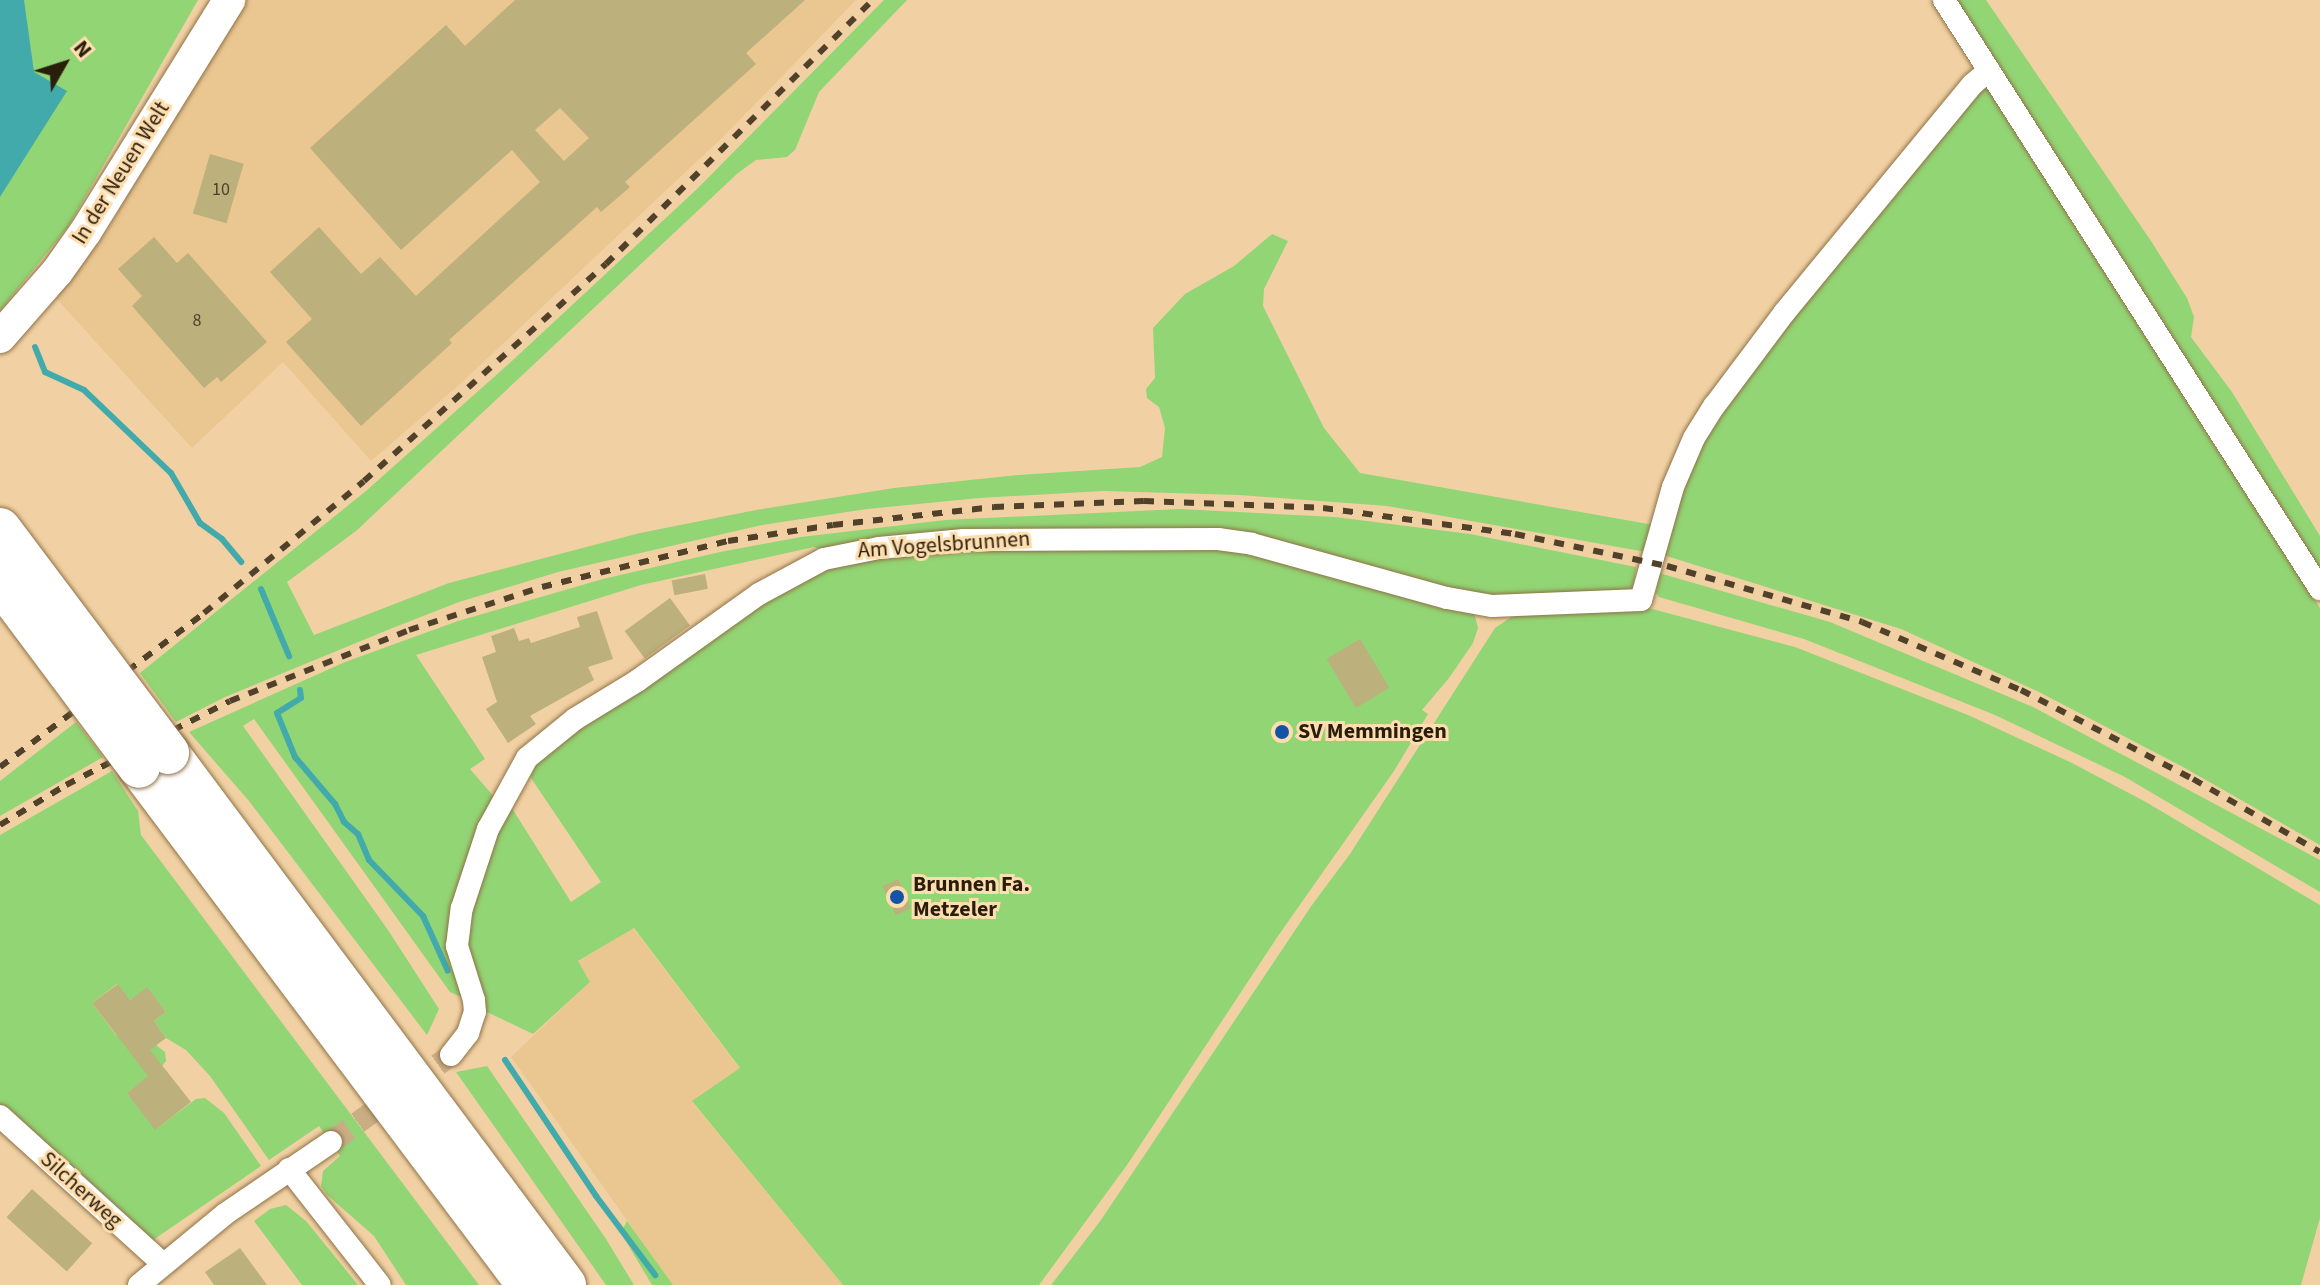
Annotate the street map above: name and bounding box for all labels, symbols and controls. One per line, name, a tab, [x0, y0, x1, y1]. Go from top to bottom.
north arrow	[24, 24, 104, 104]
text: N	[66, 33, 100, 65]
street label: In der Neuen Welt	[67, 97, 175, 249]
house number: 10	[212, 179, 230, 201]
house number: 8	[193, 310, 201, 332]
street label: Am Vogelsbrunnen	[857, 526, 1031, 564]
place label: SV Memmingen	[1298, 719, 1447, 745]
marker: SV Memmingen	[1273, 723, 1291, 741]
place label: Brunnen Fa. Metzeler	[913, 871, 1030, 922]
marker: Brunnen Fa. Metzeler	[888, 888, 906, 906]
street label: Silcherweg	[35, 1146, 127, 1234]

